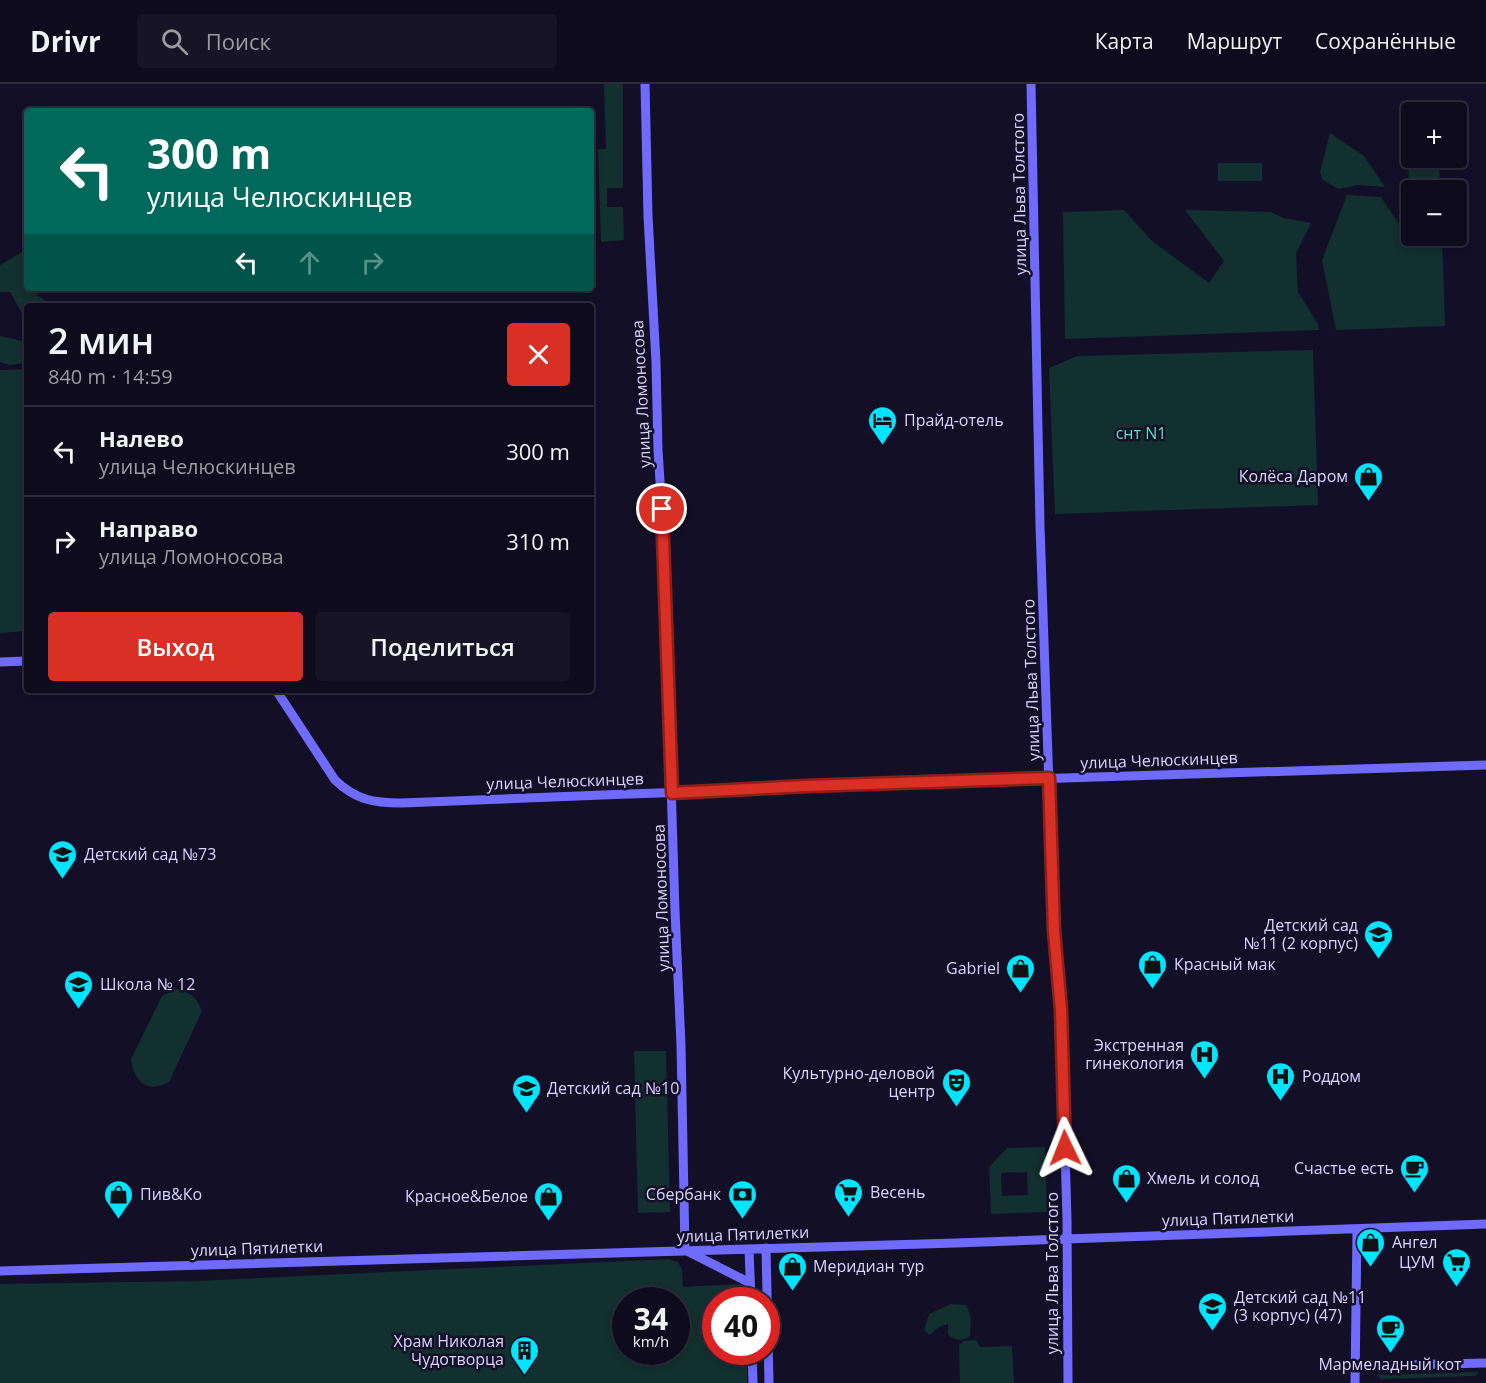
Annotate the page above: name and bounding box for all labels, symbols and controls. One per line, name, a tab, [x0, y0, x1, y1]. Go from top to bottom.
search box	[137, 14, 557, 68]
text: Drivr	[30, 22, 101, 60]
icon: search	[158, 25, 191, 58]
text: Поиск	[206, 26, 271, 56]
text: Карта	[1095, 27, 1154, 55]
text: Маршрут	[1187, 27, 1282, 55]
text: Сохранённые	[1315, 27, 1456, 55]
map controls	[1401, 102, 1467, 246]
button: +	[1401, 102, 1467, 168]
street label: улица Льва Толстого	[1007, 113, 1031, 275]
text: 300 m	[147, 124, 271, 181]
icon: left	[48, 132, 126, 210]
text: улица Челюскинцев	[147, 178, 412, 215]
button: −	[1401, 180, 1467, 246]
icon: left	[230, 246, 263, 279]
icon: ahead	[293, 246, 326, 279]
icon: right	[356, 246, 389, 279]
text: 2 мин	[48, 316, 154, 365]
street label: улица Ломоносова	[626, 320, 656, 468]
button: close	[507, 323, 570, 386]
text: 840 m · 14:59	[48, 363, 173, 390]
hotel icon: Прайд-отель	[867, 404, 899, 446]
place label: Прайд-отель	[904, 409, 1004, 431]
park label: снт N1	[1116, 422, 1166, 444]
text: Налево	[99, 423, 184, 453]
icon: left	[48, 435, 81, 468]
text: 300 m	[506, 436, 570, 466]
text: улица Челюскинцев	[99, 453, 296, 480]
shop icon: Колёса Даром	[1353, 460, 1385, 502]
place label: Колёса Даром	[1239, 465, 1348, 487]
pin	[636, 483, 687, 534]
icon: arrive	[645, 492, 678, 525]
text: Направо	[99, 513, 198, 543]
icon: right	[48, 525, 81, 558]
text: 310 m	[506, 526, 570, 556]
text: улица Ломоносова	[99, 543, 284, 570]
street label: улица Льва Толстого	[1017, 599, 1045, 761]
button: Выход	[48, 612, 303, 681]
button: Поделиться	[315, 612, 570, 681]
street label: улица Челюскинцев	[1080, 746, 1238, 774]
street label: улица Челюскинцев	[486, 767, 644, 795]
street label: улица Ломоносова	[647, 824, 675, 972]
school or university icon: Детский сад №73	[47, 838, 79, 880]
place label: Детский сад №73	[84, 843, 216, 865]
place label: Детский сад №11 (2 корпус)	[1243, 914, 1358, 954]
school or university icon: Детский сад №11 (2 корпус)	[1363, 918, 1395, 960]
shop icon: Красный мак	[1137, 948, 1169, 990]
shop icon: Gabriel	[1005, 952, 1037, 994]
place label: Красный мак	[1174, 953, 1276, 975]
place label: Gabriel	[946, 957, 1000, 979]
school or university icon: Школа № 12	[63, 968, 95, 1010]
place label: Школа № 12	[100, 973, 195, 995]
place label: Экстренная гинекология	[1085, 1034, 1184, 1074]
hospital icon: Экстренная гинекология	[1189, 1038, 1221, 1080]
hospital icon: Роддом	[1265, 1060, 1297, 1102]
place label: Культурно-деловой центр	[782, 1062, 935, 1102]
place label: Роддом	[1302, 1065, 1361, 1087]
theatre icon: Культурно-деловой центр	[940, 1066, 972, 1108]
school or university icon: Детский сад №10	[510, 1072, 542, 1114]
place label: Детский сад №10	[547, 1077, 679, 1099]
position arrow	[1033, 1116, 1097, 1180]
cafe icon: Счастье есть	[1399, 1152, 1431, 1194]
place label: Счастье есть	[1294, 1157, 1394, 1179]
shop icon: Хмель и солод	[1110, 1162, 1142, 1204]
place label: Хмель и солод	[1147, 1167, 1259, 1189]
supermarket icon: Весень	[833, 1176, 865, 1218]
shop icon: Пив&Ко	[103, 1178, 135, 1220]
bank icon: Сбербанк	[726, 1178, 758, 1220]
shop icon: Красное&Белое	[533, 1180, 565, 1222]
place label: Весень	[870, 1181, 926, 1203]
place label: Пив&Ко	[140, 1183, 202, 1205]
place label: Сбербанк	[646, 1183, 722, 1205]
place label: Красное&Белое	[405, 1185, 528, 1207]
street label: улица Льва Толстого	[1041, 1192, 1063, 1354]
street label: улица Пятилетки	[1161, 1205, 1295, 1231]
street label: улица Пятилетки	[676, 1221, 810, 1247]
shop icon: Ангел	[1355, 1226, 1387, 1268]
place label: Ангел	[1392, 1231, 1437, 1253]
street label: улица Пятилетки	[190, 1235, 324, 1261]
supermarket icon: ЦУМ	[1440, 1246, 1472, 1288]
shop icon: Меридиан тур	[776, 1250, 808, 1292]
place label: ЦУМ	[1399, 1251, 1435, 1273]
place label: Меридиан тур	[813, 1255, 924, 1277]
place label: Детский сад №11 (3 корпус) (47)	[1234, 1286, 1366, 1326]
speed limit sign: 40	[702, 1287, 780, 1365]
school or university icon: Детский сад №11 (3 корпус) (47)	[1197, 1290, 1229, 1332]
text: 34	[634, 1298, 668, 1339]
cafe icon: Мармеладный кот	[1374, 1312, 1406, 1354]
place label: Храм Николая Чудотворца	[393, 1330, 504, 1370]
text: km/h	[633, 1331, 669, 1351]
building icon: Храм Николая Чудотворца	[509, 1334, 541, 1376]
place label: Мармеладный кот	[1318, 1353, 1462, 1375]

